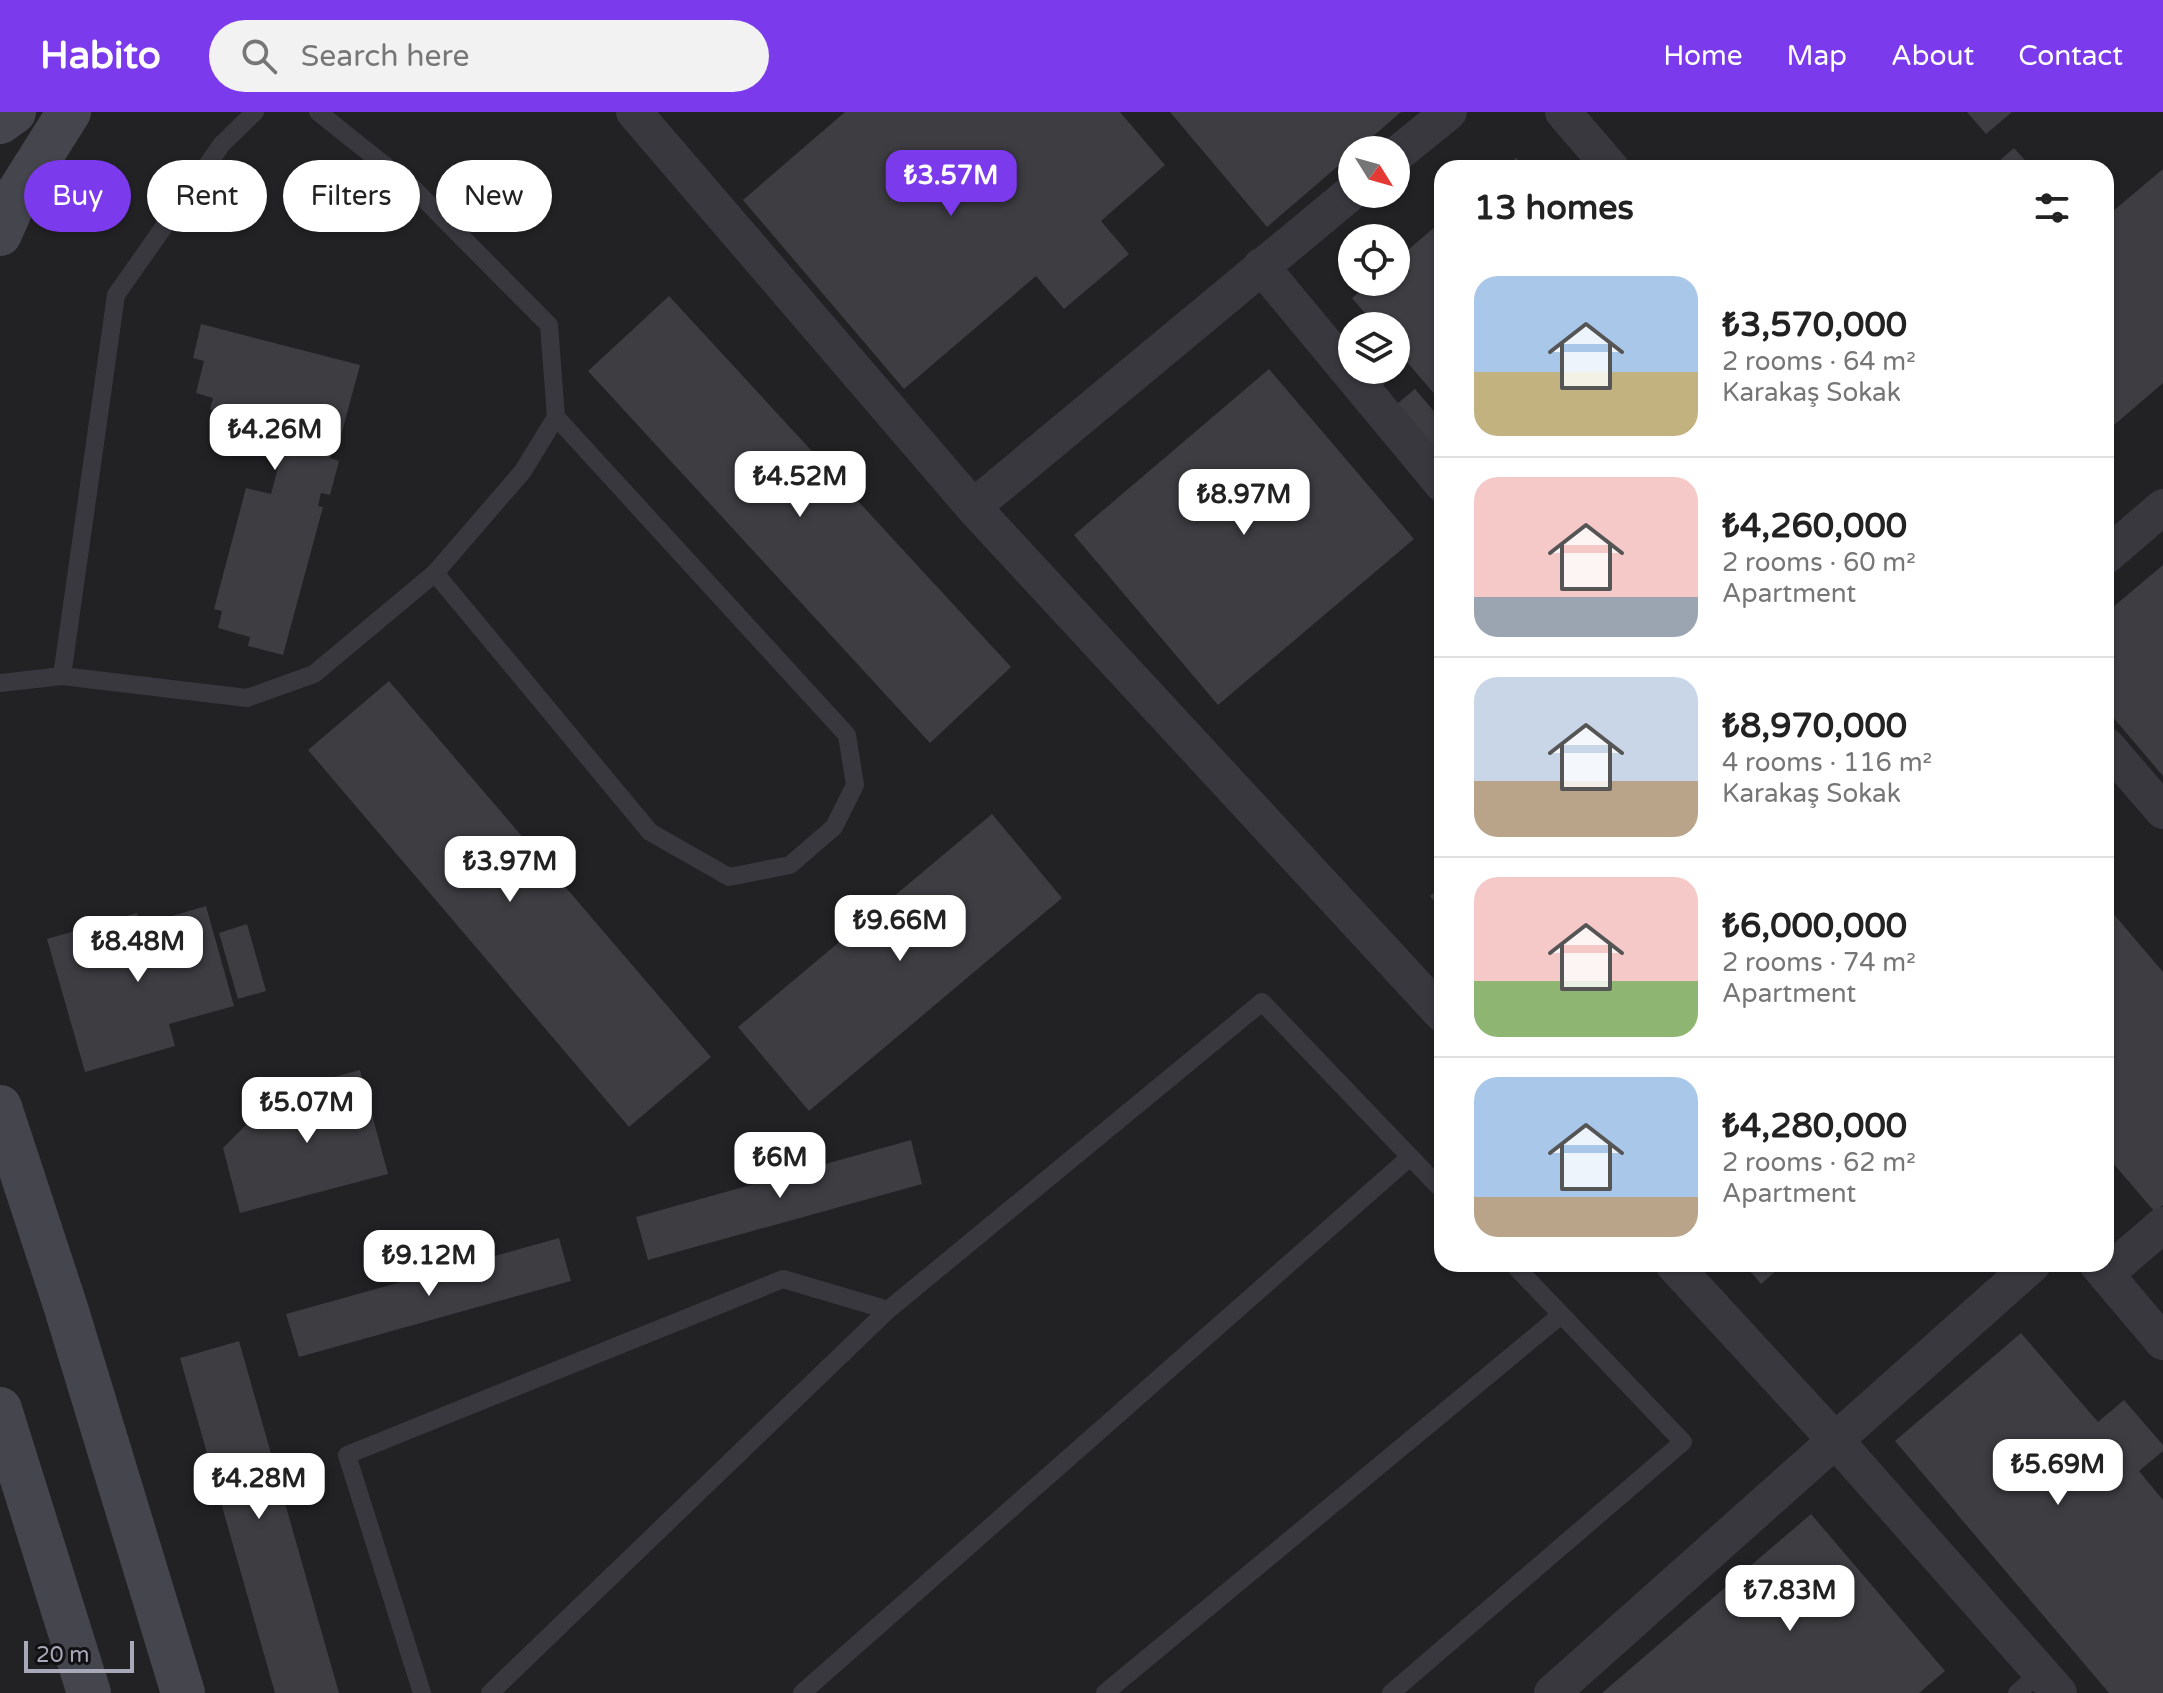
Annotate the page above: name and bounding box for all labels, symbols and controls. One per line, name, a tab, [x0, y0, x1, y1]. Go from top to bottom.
search box	[209, 20, 769, 92]
text: Habito	[40, 33, 161, 79]
icon: search	[237, 34, 281, 78]
text: Search here	[301, 38, 470, 75]
text: Home	[1663, 39, 1743, 73]
text: Map	[1787, 39, 1847, 73]
text: About	[1891, 39, 1974, 73]
text: Contact	[2018, 39, 2123, 73]
north arrow	[1338, 136, 1410, 208]
map controls	[1338, 136, 1410, 384]
pin: ₺3.57M	[886, 150, 1016, 218]
chip: Buy	[24, 160, 131, 232]
chip: Rent	[147, 160, 267, 232]
chip: Filters	[283, 160, 420, 232]
chip: New	[436, 160, 552, 232]
text: ₺3.57M	[904, 160, 998, 191]
icon: filters	[2030, 186, 2074, 230]
text: 13 homes	[1474, 188, 1634, 229]
button: locate	[1338, 224, 1410, 296]
text: ₺3,570,000	[1722, 305, 1907, 346]
icon: home	[1538, 308, 1634, 404]
button: layers	[1338, 312, 1410, 384]
text: 2 rooms · 64 m²	[1722, 346, 1916, 377]
text: Karakaş Sokak	[1722, 377, 1901, 408]
pin: ₺4.26M	[210, 404, 340, 472]
text: ₺4.26M	[228, 414, 322, 445]
pin: ₺4.52M	[735, 451, 865, 519]
text: ₺4.52M	[753, 461, 847, 492]
pin: ₺8.97M	[1179, 469, 1309, 537]
text: ₺8.97M	[1197, 479, 1291, 510]
text: ₺4,260,000	[1722, 506, 1907, 547]
icon: home	[1538, 509, 1634, 605]
text: 2 rooms · 60 m²	[1722, 547, 1916, 578]
text: Apartment	[1722, 578, 1856, 609]
text: ₺8,970,000	[1722, 706, 1907, 747]
icon: home	[1538, 709, 1634, 805]
text: 4 rooms · 116 m²	[1722, 747, 1932, 778]
text: Karakaş Sokak	[1722, 778, 1901, 809]
pin: ₺3.97M	[445, 836, 575, 904]
text: ₺3.97M	[463, 846, 557, 877]
pin: ₺9.66M	[835, 895, 965, 963]
text: ₺9.66M	[853, 905, 947, 936]
text: ₺6,000,000	[1722, 906, 1907, 947]
icon: home	[1538, 909, 1634, 1005]
pin: ₺8.48M	[73, 916, 203, 984]
text: ₺8.48M	[91, 926, 185, 957]
text: 2 rooms · 74 m²	[1722, 947, 1916, 978]
text: Apartment	[1722, 978, 1856, 1009]
pin: ₺5.07M	[242, 1077, 372, 1145]
text: ₺5.07M	[260, 1087, 354, 1118]
text: ₺4,280,000	[1722, 1106, 1907, 1147]
icon: home	[1538, 1109, 1634, 1205]
pin: ₺6M	[741, 1132, 819, 1200]
text: ₺6M	[752, 1142, 808, 1173]
text: 2 rooms · 62 m²	[1722, 1147, 1916, 1178]
text: Apartment	[1722, 1178, 1856, 1209]
pin: ₺9.12M	[364, 1230, 494, 1298]
text: ₺9.12M	[382, 1240, 476, 1271]
pin: ₺5.69M	[1993, 1439, 2123, 1507]
text: ₺5.69M	[2011, 1449, 2105, 1480]
pin: ₺4.28M	[194, 1453, 324, 1521]
text: ₺4.28M	[212, 1463, 306, 1494]
pin: ₺7.83M	[1725, 1565, 1855, 1633]
text: ₺7.83M	[1743, 1575, 1837, 1606]
scale bar	[24, 1637, 134, 1673]
text: 20 m	[36, 1642, 90, 1668]

